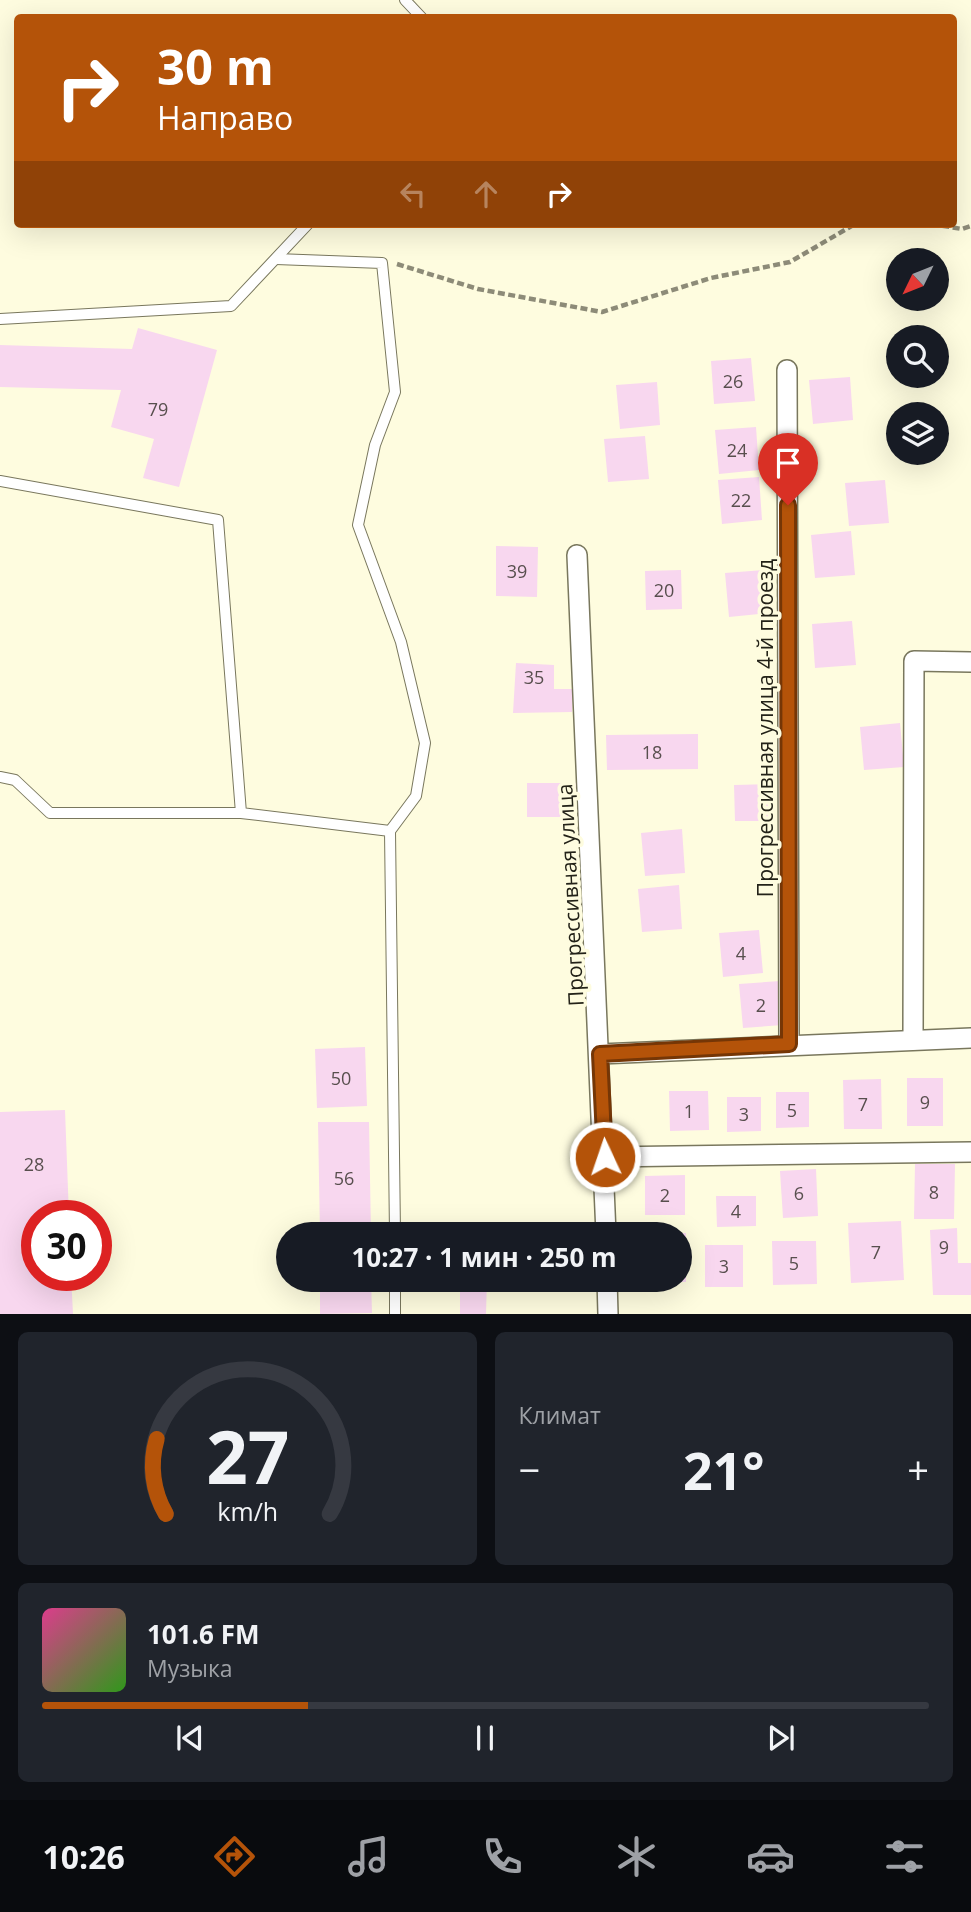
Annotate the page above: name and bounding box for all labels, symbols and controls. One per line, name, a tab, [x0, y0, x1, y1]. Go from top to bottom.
text: 30 m	[157, 33, 274, 99]
icon: right	[42, 42, 133, 133]
text: Направо	[157, 96, 293, 139]
icon: left	[394, 175, 432, 213]
icon: ahead	[467, 175, 505, 213]
icon: right	[540, 175, 578, 213]
north arrow	[886, 248, 948, 312]
map controls	[886, 248, 949, 465]
button: search	[886, 325, 949, 388]
house number: 26	[723, 369, 743, 393]
house number: 79	[148, 397, 168, 421]
button: layers	[886, 402, 949, 465]
pin	[758, 433, 818, 505]
house number: 24	[727, 438, 747, 462]
icon: arrive	[769, 444, 807, 482]
house number: 22	[731, 488, 751, 512]
house number: 39	[507, 559, 527, 583]
street label: Прогрессивная улица 4-й проезд	[751, 559, 779, 897]
house number: 20	[654, 578, 674, 602]
house number: 35	[524, 665, 544, 689]
house number: 18	[642, 740, 662, 764]
street label: Прогрессивная улица	[550, 783, 590, 1007]
house number: 4	[736, 941, 746, 965]
house number: 2	[756, 993, 766, 1017]
house number: 50	[331, 1066, 351, 1090]
house number: 9	[920, 1090, 930, 1114]
house number: 7	[858, 1092, 868, 1116]
house number: 5	[787, 1098, 797, 1122]
house number: 1	[684, 1099, 694, 1123]
house number: 3	[739, 1102, 749, 1126]
position arrow	[568, 1120, 642, 1194]
house number: 28	[24, 1152, 44, 1176]
house number: 56	[334, 1166, 354, 1190]
house number: 8	[929, 1180, 939, 1204]
house number: 6	[794, 1181, 804, 1205]
house number: 2	[660, 1183, 670, 1207]
house number: 4	[731, 1199, 741, 1223]
speed limit sign: 30	[21, 1200, 112, 1291]
house number: 9	[939, 1235, 949, 1259]
text: 10:27 · 1 мин · 250 m	[351, 1239, 617, 1275]
house number: 7	[871, 1240, 881, 1264]
house number: 5	[789, 1251, 799, 1275]
house number: 3	[719, 1254, 729, 1278]
text: Климат	[519, 1399, 601, 1431]
text: 27	[206, 1407, 289, 1506]
text: 21°	[683, 1434, 765, 1505]
text: −	[519, 1443, 540, 1495]
text: +	[907, 1443, 929, 1495]
text: km/h	[217, 1494, 278, 1528]
text: 101.6 FM	[147, 1616, 259, 1652]
text: Музыка	[147, 1652, 233, 1684]
icon: previous	[171, 1719, 209, 1757]
icon: pause	[466, 1719, 504, 1757]
icon: next	[762, 1719, 800, 1757]
icon: directions	[210, 1832, 259, 1881]
icon: music	[344, 1832, 393, 1881]
icon: phone	[478, 1832, 527, 1881]
icon: climate	[612, 1832, 661, 1881]
icon: car	[746, 1832, 795, 1881]
icon: filters	[880, 1832, 929, 1881]
text: 10:26	[42, 1835, 125, 1878]

